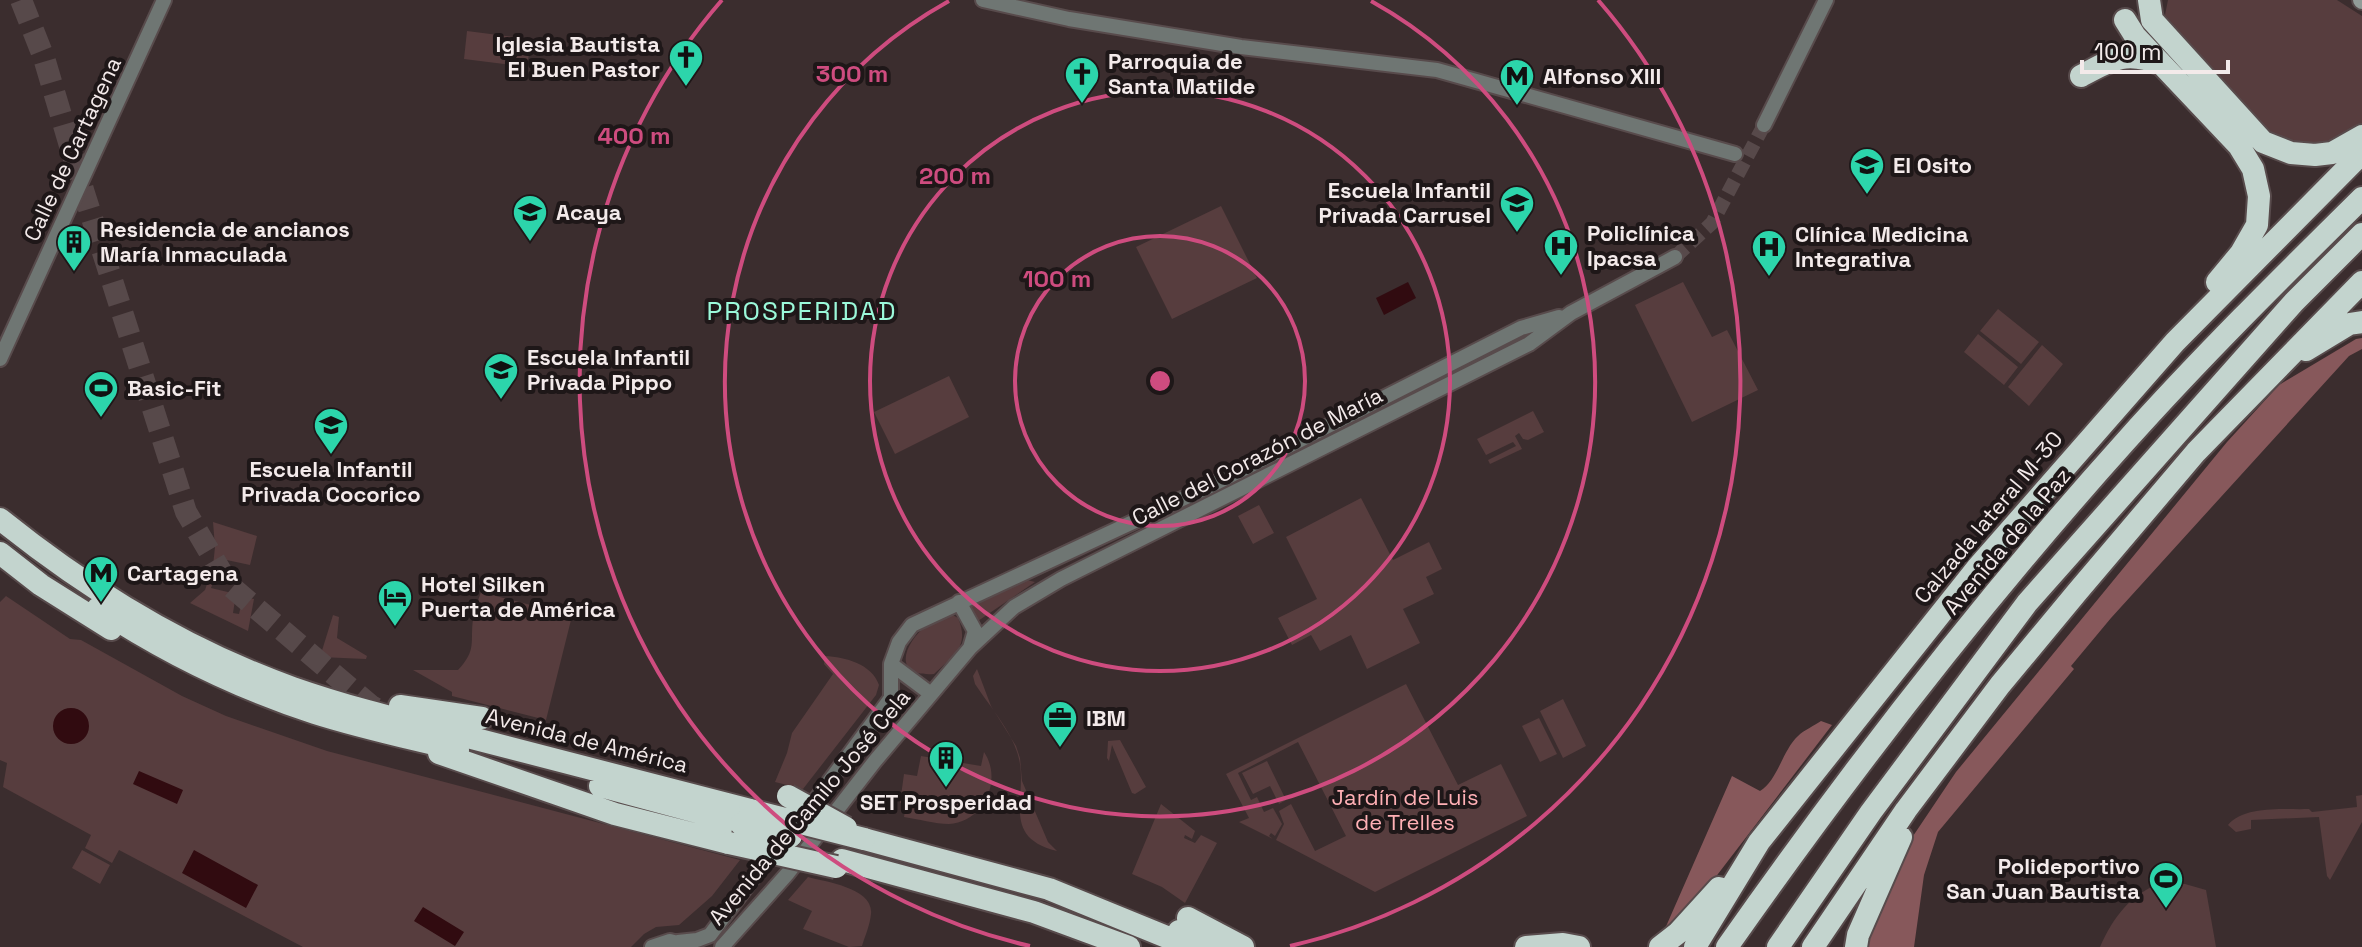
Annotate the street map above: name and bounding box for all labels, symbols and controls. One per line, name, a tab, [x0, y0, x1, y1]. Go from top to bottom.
scale bar	[2082, 24, 2228, 74]
place label: Iglesia Bautista El Buen Pastor	[495, 30, 660, 83]
text: 100 m	[2094, 36, 2162, 67]
church icon: Iglesia Bautista El Buen Pastor	[667, 38, 705, 88]
place label: Parroquia de Santa Matilde	[1108, 47, 1255, 100]
street label: Calle de Cartagena	[17, 52, 127, 245]
church icon: Parroquia de Santa Matilde	[1063, 55, 1101, 105]
metro station icon: Alfonso XIII	[1498, 57, 1536, 107]
text: 300 m	[816, 58, 888, 89]
place label: Alfonso XIII	[1543, 62, 1661, 90]
text: 400 m	[598, 120, 670, 151]
school or university icon: El Osito	[1848, 146, 1886, 196]
place label: El Osito	[1893, 151, 1972, 179]
text: 200 m	[919, 160, 991, 191]
place label: Escuela Infantil Privada Carrusel	[1319, 176, 1491, 229]
school or university icon: Escuela Infantil Privada Carrusel	[1498, 184, 1536, 234]
school or university icon: Acaya	[511, 193, 549, 243]
place label: Acaya	[556, 198, 622, 226]
place label: Residencia de ancianos María Inmaculada	[100, 215, 350, 268]
place label: Policlínica Ipacsa	[1587, 219, 1695, 272]
place label: Clínica Medicina Integrativa	[1795, 220, 1969, 273]
building icon: Residencia de ancianos María Inmaculada	[55, 223, 93, 273]
hospital icon: Policlínica Ipacsa	[1542, 227, 1580, 277]
hospital icon: Clínica Medicina Integrativa	[1750, 228, 1788, 278]
text: 100 m	[1023, 263, 1091, 294]
district label: PROSPERIDAD	[707, 294, 898, 328]
place label: Escuela Infantil Privada Pippo	[527, 343, 690, 396]
school or university icon: Escuela Infantil Privada Pippo	[482, 351, 520, 401]
centre of rings	[1146, 367, 1174, 395]
sports icon: Basic-Fit	[82, 369, 120, 419]
place label: Basic-Fit	[127, 374, 222, 402]
street label: Calle del Corazón de María	[1127, 380, 1387, 531]
school or university icon: Escuela Infantil Privada Cocorico	[312, 406, 350, 456]
street label: Calzada lateral M-30	[1908, 425, 2068, 609]
place label: Escuela Infantil Privada Cocorico	[241, 455, 421, 508]
street label: Avenida de la Paz	[1938, 462, 2076, 620]
metro station icon: Cartagena	[82, 554, 120, 604]
place label: Cartagena	[127, 559, 238, 587]
place label: Hotel Silken Puerta de América	[421, 570, 616, 623]
hotel icon: Hotel Silken Puerta de América	[376, 578, 414, 628]
street label: Avenida de Camilo José Cela	[702, 683, 916, 931]
office icon: IBM	[1041, 699, 1079, 749]
street label: Avenida de América	[483, 701, 691, 779]
place label: IBM	[1086, 704, 1126, 732]
building icon: SET Prosperidad	[927, 739, 965, 789]
park label: Jardín de Luis de Trelles	[1332, 783, 1478, 836]
place label: SET Prosperidad	[860, 788, 1032, 816]
place label: Polideportivo San Juan Bautista	[1946, 852, 2140, 905]
sports icon: Polideportivo San Juan Bautista	[2147, 860, 2185, 910]

